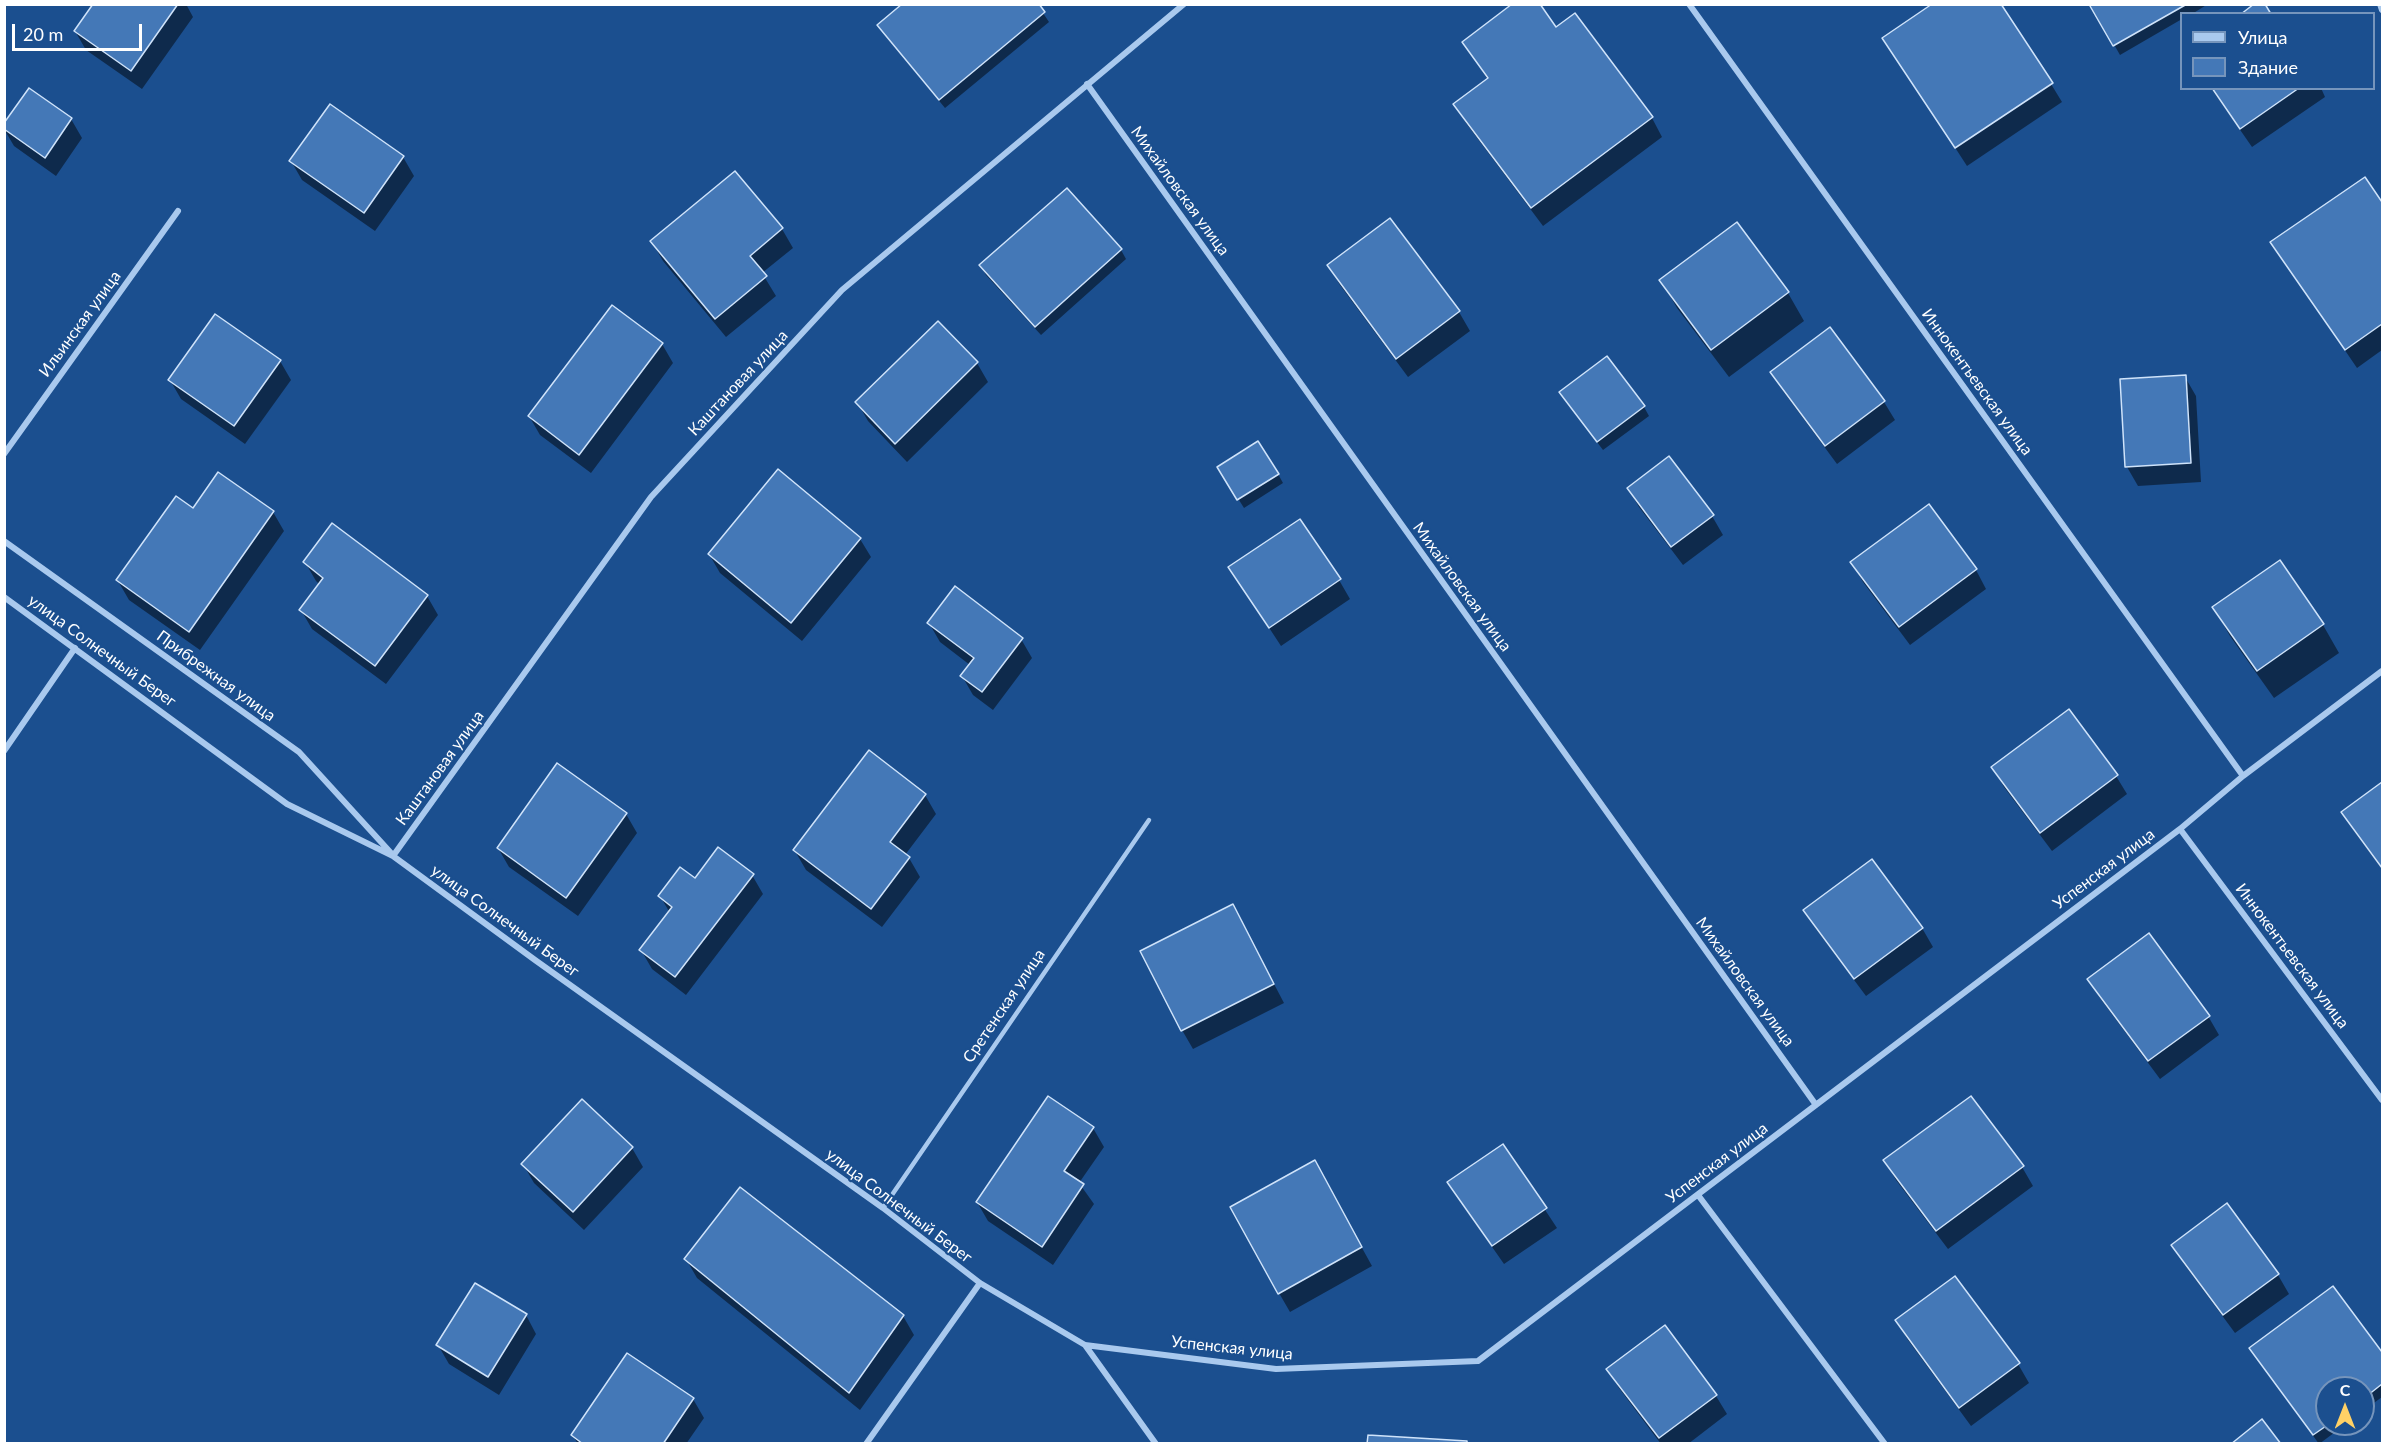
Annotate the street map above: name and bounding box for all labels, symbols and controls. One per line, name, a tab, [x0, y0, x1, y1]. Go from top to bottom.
scale bar	[15, 12, 146, 50]
legend	[2180, 12, 2375, 90]
text: 20 m	[23, 23, 63, 45]
text: Улица	[2238, 26, 2288, 48]
text: Здание	[2238, 56, 2298, 78]
street label: Михайловская улица	[1127, 123, 1233, 259]
street label: Ильинская улица	[35, 267, 125, 381]
street label: Иннокентьевская улица	[1917, 305, 2037, 459]
street label: Каштановая улица	[684, 326, 792, 440]
street label: Михайловская улица	[1409, 519, 1515, 655]
street label: улица Солнечный Берег	[24, 591, 180, 711]
street label: Прибрежная улица	[153, 627, 279, 725]
street label: Каштановая улица	[392, 707, 488, 829]
street label: Успенская улица	[2049, 825, 2159, 913]
street label: улица Солнечный Берег	[427, 861, 583, 981]
street label: Иннокентьевская улица	[2231, 880, 2353, 1032]
street label: Михайловская улица	[1692, 914, 1798, 1050]
street label: Сретенская улица	[959, 946, 1049, 1066]
street label: Успенская улица	[1662, 1119, 1772, 1207]
street label: улица Солнечный Берег	[822, 1145, 976, 1267]
street label: Успенская улица	[1170, 1332, 1294, 1364]
north arrow	[2315, 1376, 2375, 1436]
text: С	[2340, 1380, 2350, 1399]

